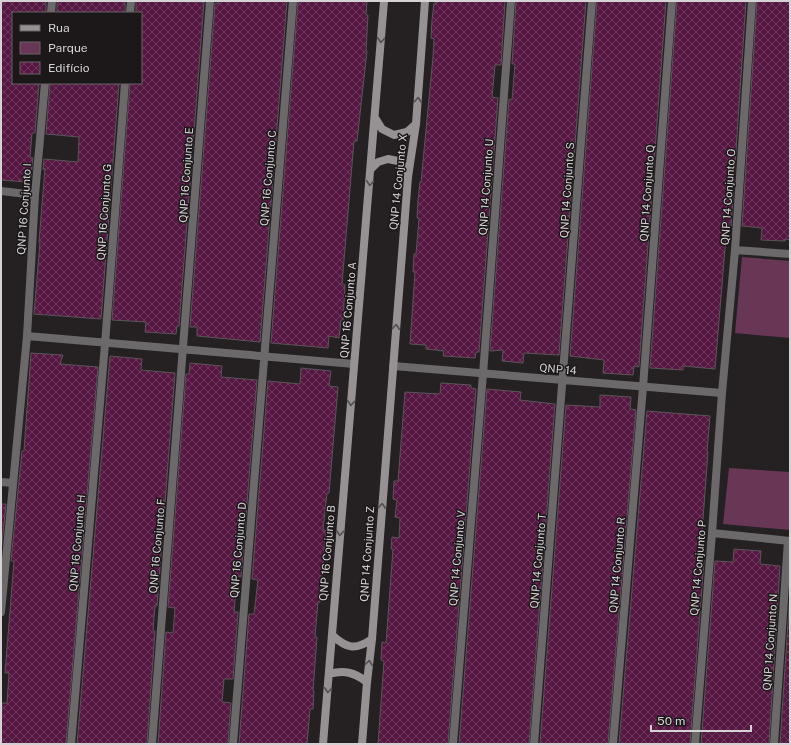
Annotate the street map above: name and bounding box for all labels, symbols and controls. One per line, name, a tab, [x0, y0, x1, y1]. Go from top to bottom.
legend	[12, 12, 142, 84]
text: Rua	[48, 21, 70, 35]
one-way arrow	[377, 37, 386, 43]
text: Parque	[48, 41, 88, 55]
text: Edifício	[48, 61, 90, 75]
one-way arrow	[413, 97, 422, 103]
street label: QNP 16 Conjunto E	[177, 127, 195, 223]
street label: QNP 16 Conjunto C	[258, 130, 278, 226]
street label: QNP 14 Conjunto X	[387, 133, 409, 231]
street label: QNP 14 Conjunto U	[477, 138, 495, 236]
street label: QNP 14 Conjunto S	[558, 142, 576, 238]
street label: QNP 14 Conjunto Q	[638, 144, 656, 242]
street label: QNP 14 Conjunto O	[719, 148, 737, 246]
street label: QNP 16 Conjunto I	[15, 163, 33, 255]
street label: QNP 16 Conjunto G	[95, 163, 113, 261]
one-way arrow	[366, 180, 375, 186]
street label: QNP 16 Conjunto A	[338, 261, 358, 359]
one-way arrow	[392, 324, 401, 330]
street label: QNP 14	[539, 361, 577, 377]
one-way arrow	[347, 400, 356, 406]
street label: QNP 16 Conjunto H	[67, 494, 87, 592]
street label: QNP 16 Conjunto F	[147, 498, 167, 594]
street label: QNP 16 Conjunto D	[228, 501, 248, 599]
one-way arrow	[378, 503, 387, 509]
street label: QNP 16 Conjunto B	[317, 505, 337, 601]
street label: QNP 14 Conjunto Z	[358, 506, 376, 602]
street label: QNP 14 Conjunto V	[447, 509, 467, 606]
street label: QNP 14 Conjunto T	[528, 513, 548, 609]
street label: QNP 14 Conjunto R	[607, 517, 627, 613]
street label: QNP 14 Conjunto P	[688, 520, 708, 616]
one-way arrow	[336, 530, 345, 536]
street label: QNP 14 Conjunto N	[761, 593, 779, 691]
one-way arrow	[364, 660, 373, 666]
one-way arrow	[323, 687, 332, 693]
scale bar	[651, 707, 751, 733]
text: 50 m	[657, 714, 685, 728]

